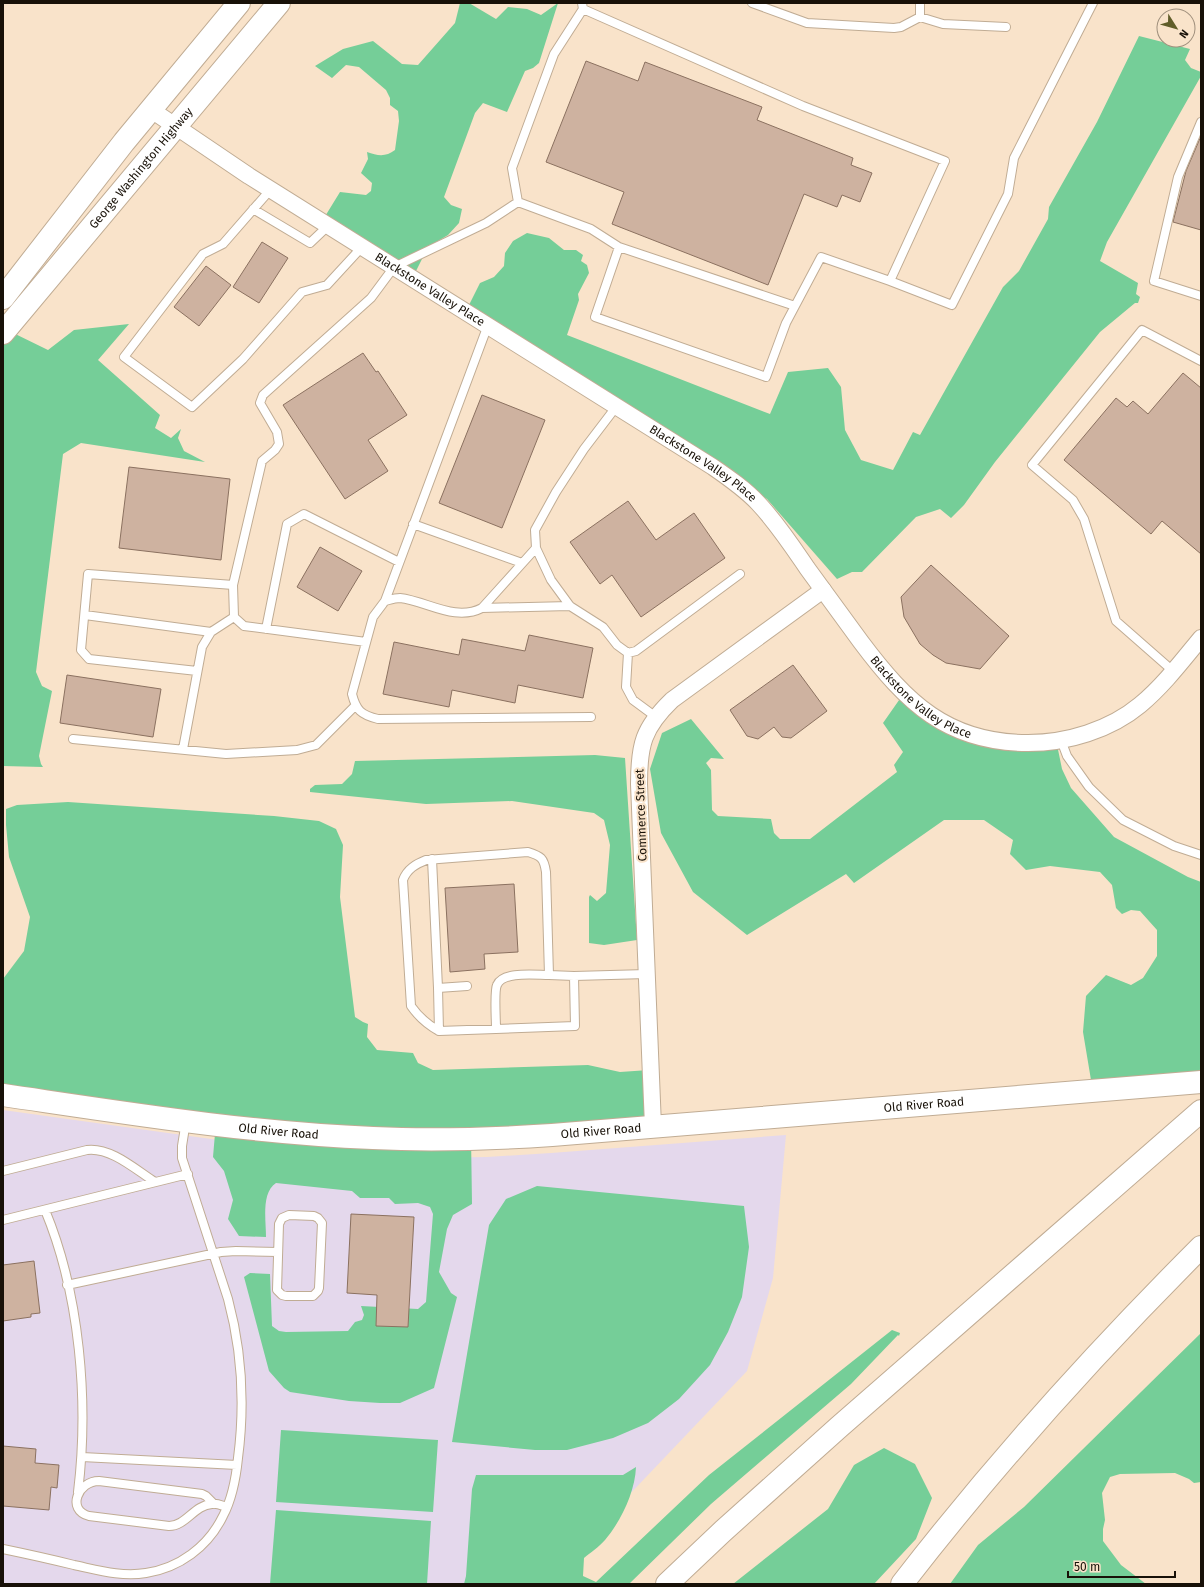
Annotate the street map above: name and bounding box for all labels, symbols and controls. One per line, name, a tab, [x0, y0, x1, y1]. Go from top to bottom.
north arrow	[1156, 8, 1196, 48]
text: N	[1176, 27, 1191, 41]
street label: George Washington Highway	[86, 105, 196, 232]
street label: Blackstone Valley Place	[372, 250, 487, 329]
street label: Blackstone Valley Place	[647, 422, 760, 505]
street label: Blackstone Valley Place	[867, 653, 973, 741]
street label: Commerce Street	[632, 768, 650, 862]
street label: Old River Road	[883, 1094, 965, 1115]
street label: Old River Road	[238, 1120, 319, 1142]
street label: Old River Road	[560, 1121, 642, 1141]
scale bar	[1068, 1553, 1175, 1579]
text: 50 m	[1074, 1560, 1100, 1574]

